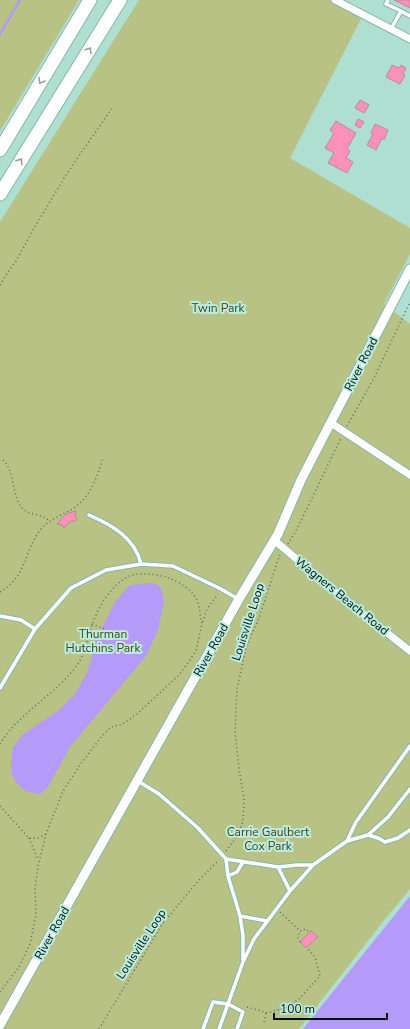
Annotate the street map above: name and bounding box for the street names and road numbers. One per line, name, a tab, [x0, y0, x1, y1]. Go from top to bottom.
street label: River Road	[341, 334, 381, 394]
street label: Wagners Beach Road	[292, 553, 392, 639]
street label: Louisville Loop	[228, 581, 268, 663]
street label: River Road	[190, 620, 232, 680]
street label: River Road	[31, 903, 73, 963]
street label: Louisville Loop	[112, 906, 170, 982]

